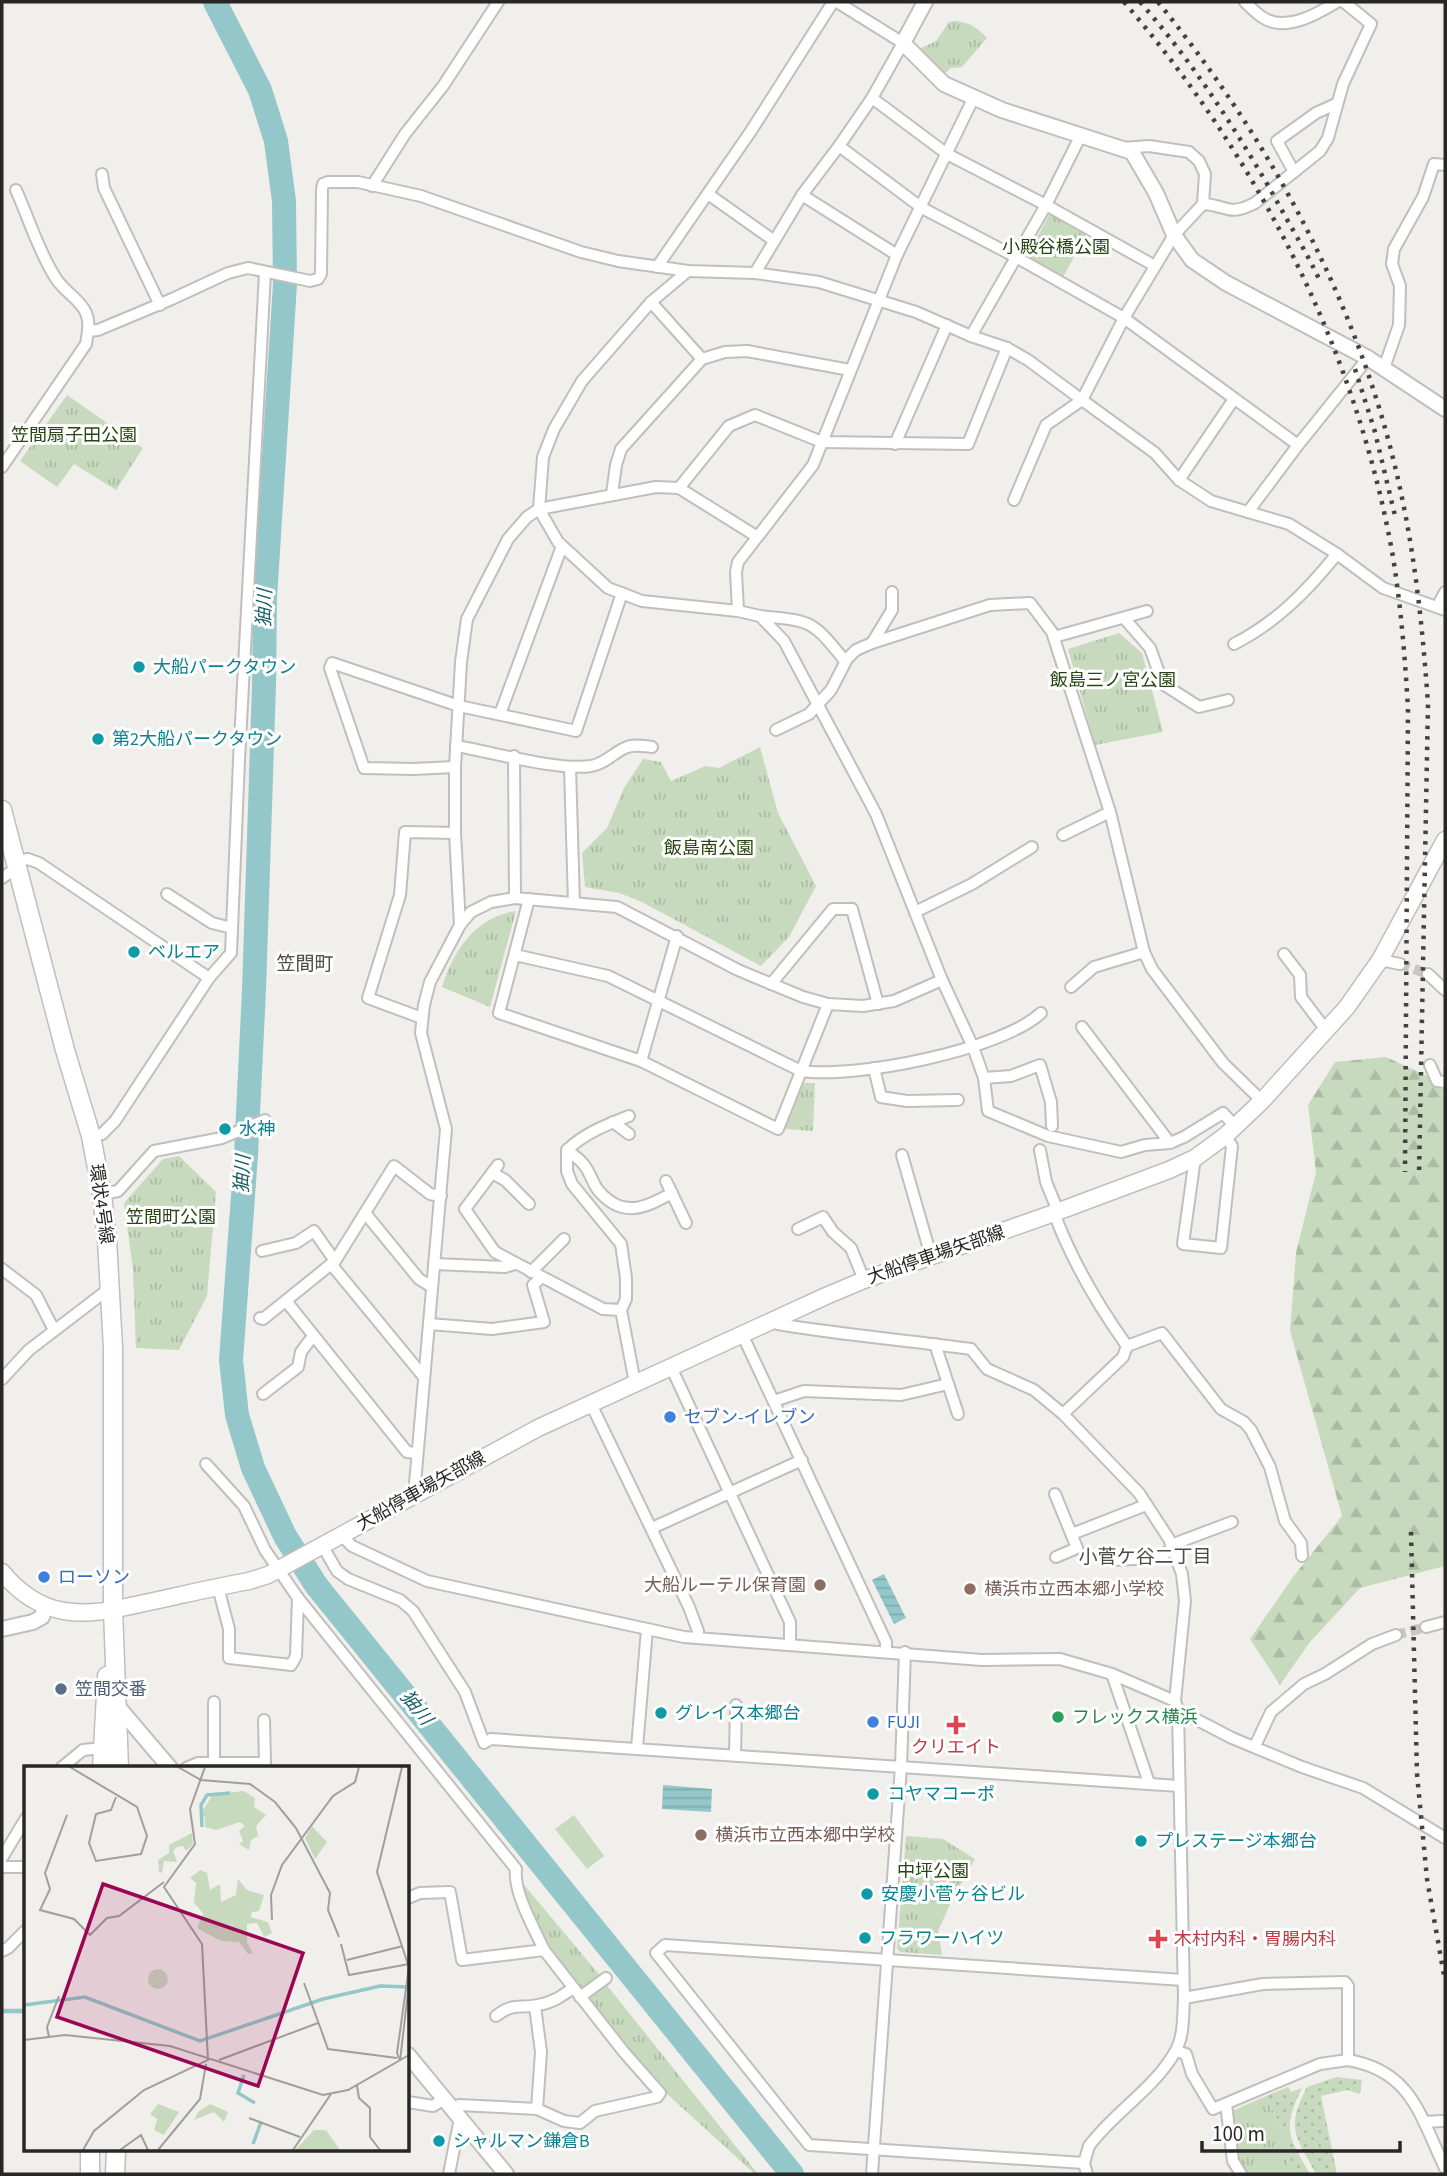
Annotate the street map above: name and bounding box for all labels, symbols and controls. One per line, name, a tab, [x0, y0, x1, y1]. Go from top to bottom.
park label: 小殿谷橋公園	[1002, 235, 1110, 260]
park label: 笠間扇子田公園	[11, 423, 137, 448]
water label: 㹨川	[251, 587, 279, 627]
place label: 大船パークタウン	[153, 655, 296, 680]
marker: 大船パークタウン	[131, 659, 147, 675]
park label: 飯島三ノ宮公園	[1050, 668, 1176, 693]
place label: 第2大船パークタウン	[112, 727, 282, 752]
marker: 第2大船パークタウン	[90, 731, 106, 747]
park label: 飯島南公園	[664, 836, 754, 861]
place label: ベルエア	[148, 940, 220, 965]
marker: ベルエア	[126, 944, 142, 960]
district label: 笠間町	[276, 951, 334, 978]
place label: 水神	[239, 1117, 275, 1142]
marker: 水神	[217, 1121, 233, 1137]
water label: 㹨川	[229, 1152, 258, 1194]
street label: 環状4号線	[83, 1162, 119, 1246]
park label: 笠間町公園	[126, 1205, 216, 1230]
street label: 大船停車場矢部線	[864, 1220, 1008, 1290]
place label: セブン-イレブン	[684, 1405, 816, 1430]
marker: セブン-イレブン	[662, 1409, 678, 1425]
street label: 大船停車場矢部線	[352, 1445, 490, 1537]
district label: 小菅ケ谷二丁目	[1078, 1544, 1212, 1571]
place label: ローソン	[58, 1565, 130, 1590]
marker: ローソン	[36, 1569, 52, 1585]
place label: 大船ルーテル保育園	[644, 1573, 806, 1598]
marker: 大船ルーテル保育園	[812, 1577, 828, 1593]
place label: 横浜市立西本郷小学校	[984, 1577, 1164, 1602]
marker: 横浜市立西本郷小学校	[962, 1581, 978, 1597]
place label: 笠間交番	[75, 1677, 147, 1702]
marker: 笠間交番	[53, 1681, 69, 1697]
water label: 㹨川	[394, 1685, 440, 1733]
place label: グレイス本郷台	[675, 1701, 800, 1726]
marker: グレイス本郷台	[653, 1705, 669, 1721]
place label: フレックス横浜	[1072, 1705, 1197, 1730]
marker: フレックス横浜	[1050, 1709, 1066, 1725]
place label: FUJI	[887, 1710, 920, 1735]
marker: FUJI	[865, 1714, 881, 1730]
marker: クリエイト	[948, 1717, 964, 1733]
place label: クリエイト	[911, 1735, 1001, 1760]
inset map	[24, 1766, 410, 2152]
place label: コヤマコーポ	[887, 1782, 995, 1807]
marker: コヤマコーポ	[865, 1786, 881, 1802]
place label: 横浜市立西本郷中学校	[715, 1823, 895, 1848]
marker: 横浜市立西本郷中学校	[693, 1827, 709, 1843]
place label: プレステージ本郷台	[1155, 1829, 1317, 1854]
marker: プレステージ本郷台	[1133, 1833, 1149, 1849]
park label: 中坪公園	[897, 1859, 969, 1884]
place label: 安慶小菅ヶ谷ビル	[881, 1882, 1025, 1907]
marker: 安慶小菅ヶ谷ビル	[859, 1886, 875, 1902]
place label: フラワーハイツ	[879, 1926, 1004, 1951]
place label: 木村内科・胃腸内科	[1174, 1927, 1336, 1952]
marker: 木村内科・胃腸内科	[1148, 1929, 1168, 1949]
marker: フラワーハイツ	[857, 1930, 873, 1946]
scale bar	[1202, 2110, 1400, 2154]
text: 100 m	[1212, 2119, 1265, 2149]
place label: シャルマン鎌倉B	[453, 2129, 590, 2154]
marker: シャルマン鎌倉B	[431, 2133, 447, 2149]

